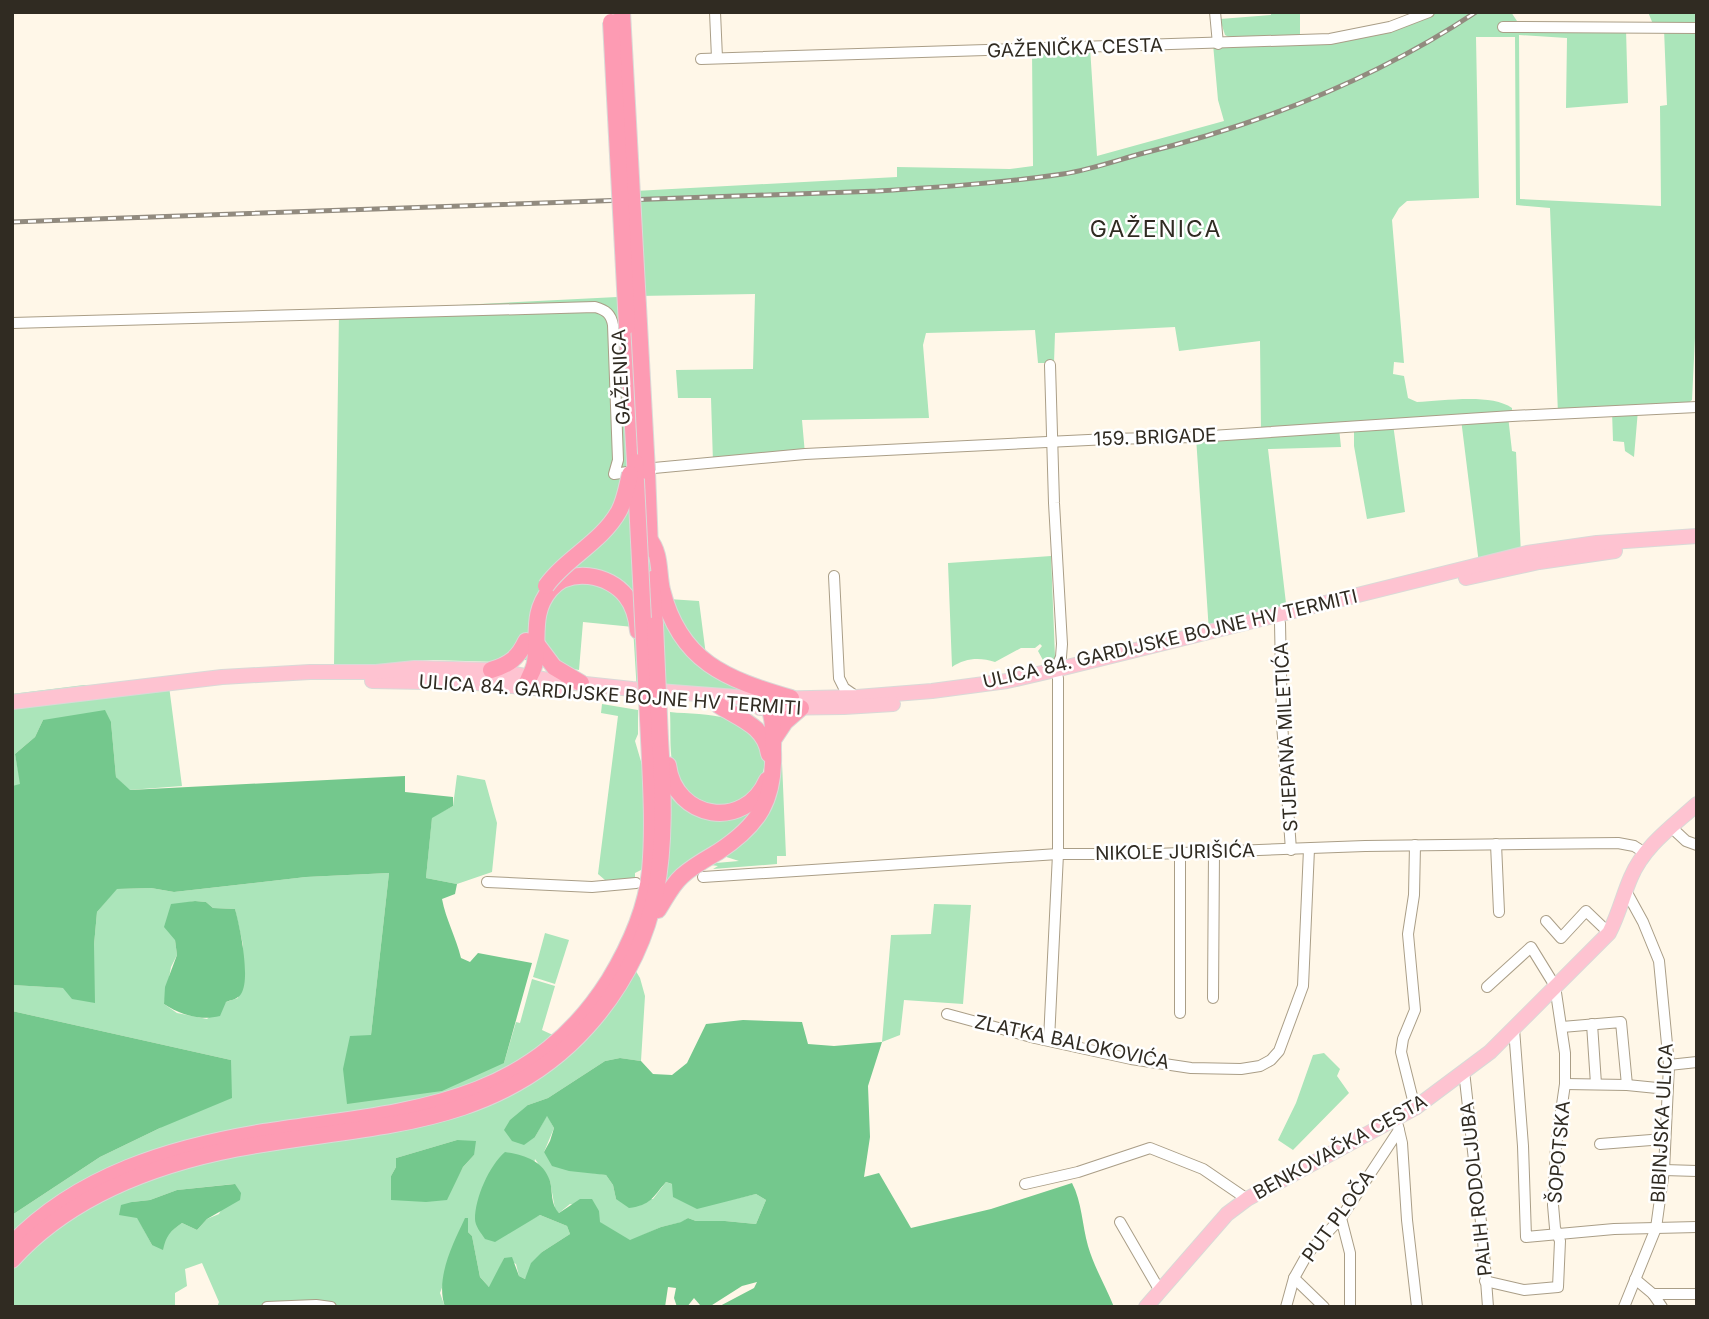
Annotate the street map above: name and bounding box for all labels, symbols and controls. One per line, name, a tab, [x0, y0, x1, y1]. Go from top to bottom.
street label: GAŽENIČKA CESTA	[987, 33, 1163, 63]
district label: GAŽENICA	[1090, 215, 1222, 243]
street label: GAŽENICA	[607, 328, 635, 426]
street label: 159. BRIGADE	[1093, 423, 1217, 451]
street label: ULICA 84. GARDIJSKE BOJNE HV TERMITI	[981, 585, 1359, 693]
street label: STJEPANA MILETIĆA	[1270, 642, 1302, 832]
street label: ULICA 84. GARDIJSKE BOJNE HV TERMITI	[418, 670, 802, 720]
street label: NIKOLE JURIŠIĆA	[1095, 839, 1255, 865]
street label: ZLATKA BALOKOVIĆA	[972, 1010, 1172, 1074]
street label: BIBINJSKA ULICA	[1646, 1042, 1678, 1204]
street label: BENKOVAČKA CESTA	[1249, 1090, 1431, 1204]
street label: ŠOPOTSKA	[1543, 1100, 1575, 1204]
street label: PALIH RODOLJUBA	[1455, 1101, 1497, 1277]
street label: PUT PLOČA	[1297, 1166, 1379, 1266]

